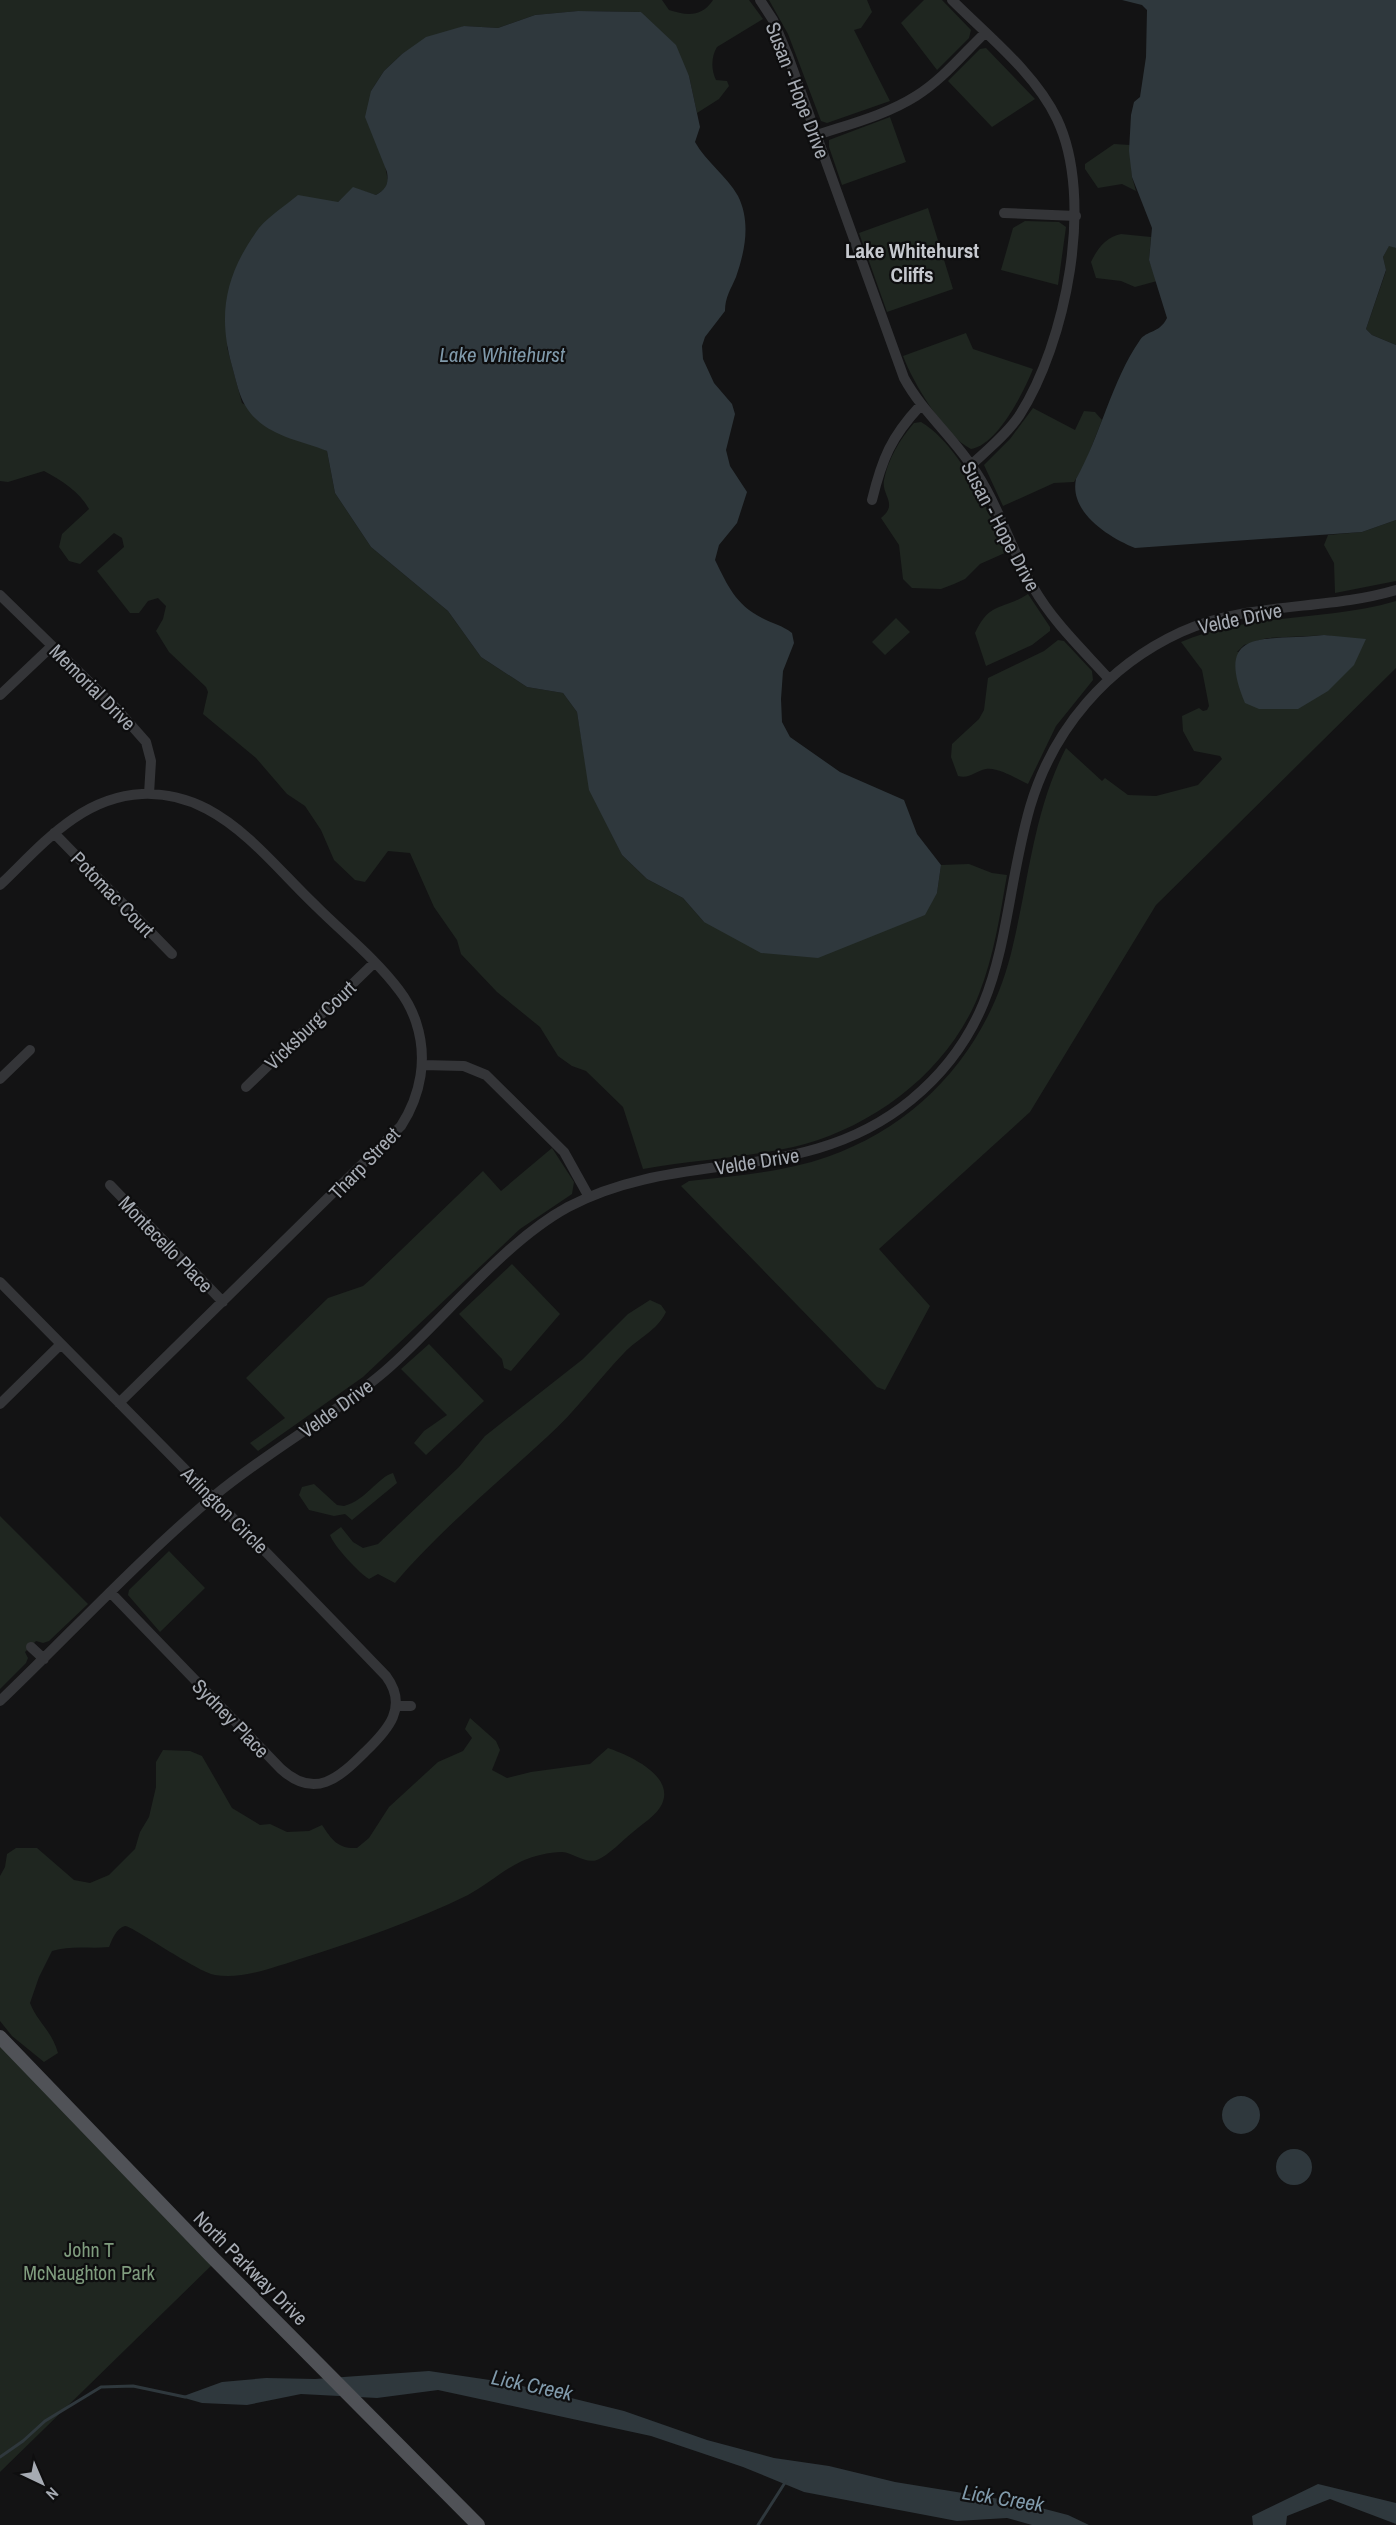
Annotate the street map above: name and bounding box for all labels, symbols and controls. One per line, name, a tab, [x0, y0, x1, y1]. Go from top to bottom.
street label: Susan - Hope Drive	[760, 18, 836, 162]
district label: Lake Whitehurst Cliffs	[845, 236, 979, 289]
water label: Lake Whitehurst	[439, 340, 566, 369]
street label: Susan - Hope Drive	[955, 456, 1047, 596]
street label: Velde Drive	[1196, 596, 1284, 640]
street label: Memorial Drive	[44, 638, 142, 736]
street label: Potomac Court	[65, 845, 161, 943]
street label: Vicksburg Court	[258, 974, 362, 1075]
street label: Tharp Street	[323, 1121, 406, 1205]
street label: Velde Drive	[713, 1141, 801, 1181]
street label: Montecello Place	[113, 1190, 219, 1298]
street label: Velde Drive	[294, 1372, 378, 1444]
street label: Arlington Circle	[175, 1460, 275, 1560]
street label: Sydney Place	[186, 1673, 276, 1763]
street label: North Parkway Drive	[188, 2205, 314, 2331]
park label: John T McNaughton Park	[23, 2236, 155, 2286]
water label: Lick Creek	[489, 2362, 577, 2408]
north arrow	[12, 2453, 72, 2513]
water label: Lick Creek	[960, 2477, 1047, 2519]
text: N	[41, 2483, 63, 2505]

